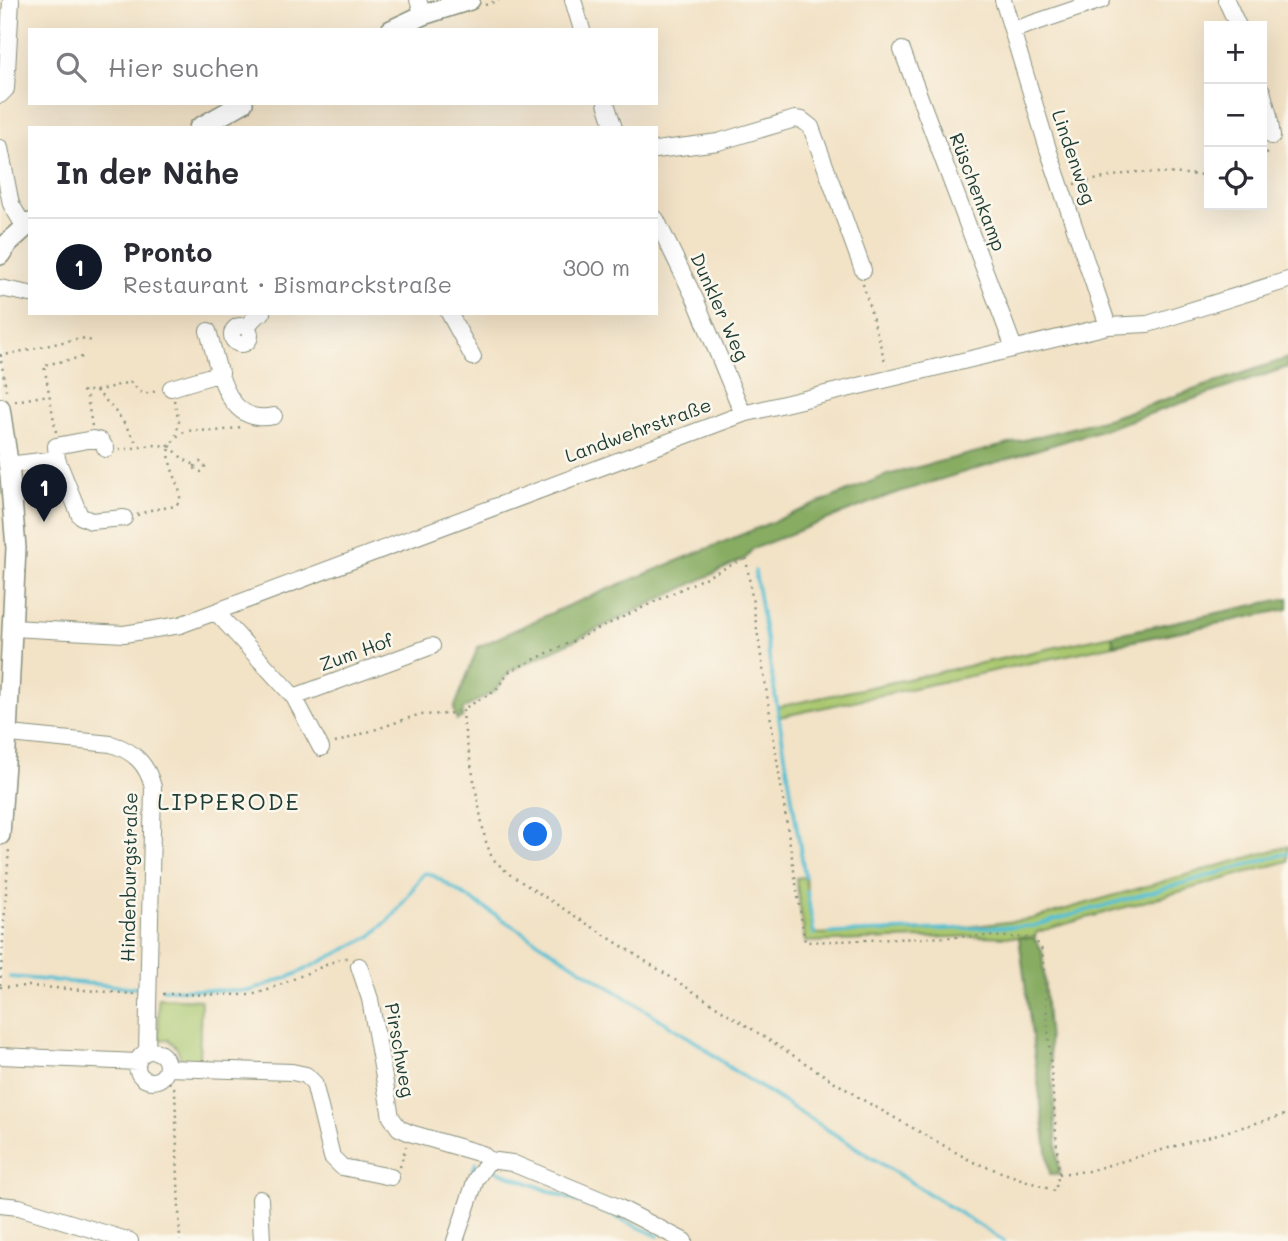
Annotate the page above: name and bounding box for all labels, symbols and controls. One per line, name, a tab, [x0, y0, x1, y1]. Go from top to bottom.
map controls	[1204, 21, 1267, 210]
button: +	[1204, 21, 1267, 84]
search box	[28, 28, 658, 105]
icon: search	[52, 48, 90, 86]
text: Hier suchen	[108, 50, 259, 84]
button: −	[1204, 84, 1267, 147]
street label: Lindenweg	[1047, 106, 1102, 207]
street label: Rüschenkamp	[944, 129, 1012, 255]
button: locate	[1204, 147, 1267, 210]
text: In der Nähe	[56, 152, 239, 192]
text: Pronto	[123, 235, 212, 269]
street label: Dunkler Weg	[686, 249, 755, 365]
text: 1	[74, 252, 84, 282]
text: 300 m	[562, 252, 630, 282]
text: Restaurant · Bismarckstraße	[123, 269, 452, 299]
street label: Landwehrstraße	[561, 391, 714, 468]
pin: 1	[21, 464, 67, 522]
street label: Zum Hof	[316, 626, 397, 676]
district label: LIPPERODE	[157, 786, 301, 816]
street label: Hindenburgstraße	[115, 792, 142, 962]
your location	[518, 817, 552, 851]
street label: Pirschweg	[380, 1001, 421, 1099]

